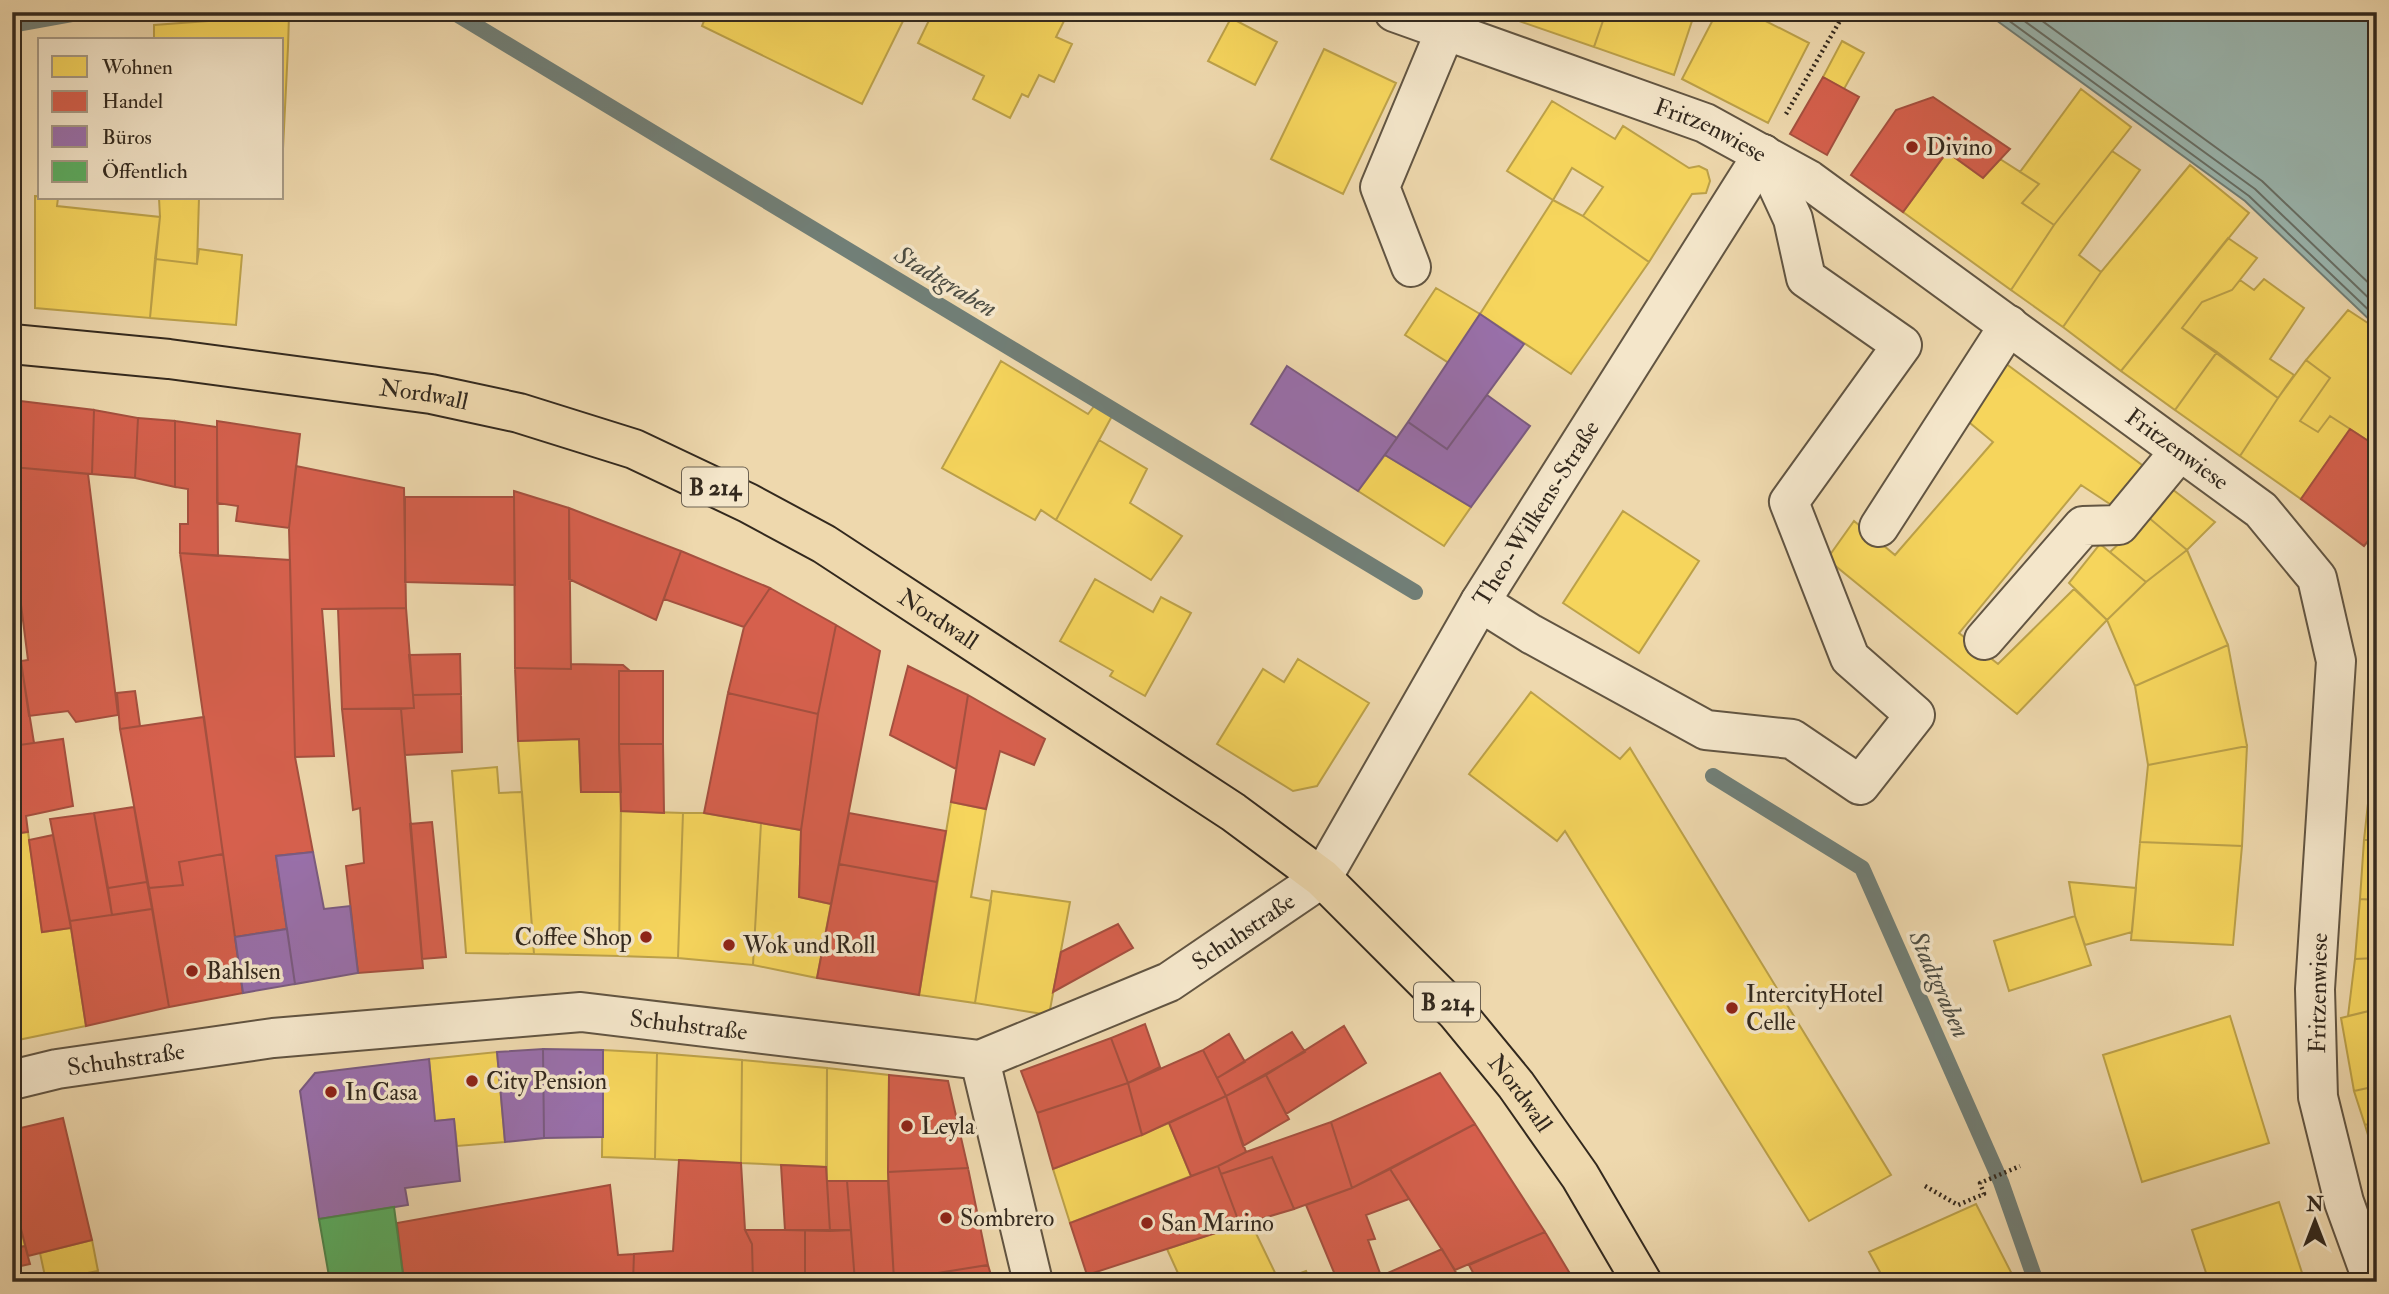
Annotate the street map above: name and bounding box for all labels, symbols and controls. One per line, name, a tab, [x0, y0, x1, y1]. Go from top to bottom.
legend	[38, 38, 284, 200]
text: Wohnen	[101, 54, 173, 81]
text: Handel	[102, 88, 164, 115]
street label: Fritzenwiese	[1650, 91, 1772, 170]
text: Büros	[102, 124, 152, 151]
place label: Divino	[1926, 132, 1992, 163]
marker: Divino	[1904, 139, 1920, 155]
text: Öffentlich	[102, 158, 188, 185]
water label: Stadtgraben	[887, 238, 1003, 325]
street label: Nordwall	[377, 372, 471, 418]
street label: Fritzenwiese	[2119, 401, 2235, 497]
street label: Theo-Wilkens-Straße	[1466, 415, 1607, 612]
road number: B 214	[682, 467, 748, 506]
street label: Nordwall	[892, 582, 984, 657]
street label: Schuhstraße	[1186, 886, 1301, 978]
place label: Coffee Shop	[514, 922, 632, 953]
water label: Stadtgraben	[1901, 925, 1977, 1043]
marker: Coffee Shop	[638, 929, 654, 945]
place label: Wok und Roll	[742, 930, 876, 961]
street label: Fritzenwiese	[2302, 932, 2335, 1054]
marker: Wok und Roll	[721, 937, 737, 953]
place label: Bahlsen	[206, 956, 281, 987]
marker: Bahlsen	[184, 963, 200, 979]
place label: IntercityHotel Celle	[1746, 979, 1883, 1038]
road number: B 214	[1414, 982, 1480, 1021]
marker: IntercityHotel Celle	[1724, 1000, 1740, 1016]
street label: Schuhstraße	[628, 1003, 749, 1048]
street label: Schuhstraße	[65, 1036, 187, 1083]
street label: Nordwall	[1481, 1048, 1559, 1138]
place label: City Pension	[486, 1066, 607, 1097]
marker: City Pension	[464, 1073, 480, 1089]
place label: In Casa	[345, 1077, 419, 1108]
marker: In Casa	[323, 1084, 339, 1100]
place label: Leyla	[921, 1111, 976, 1142]
marker: Leyla	[899, 1118, 915, 1134]
north arrow	[2280, 1186, 2350, 1256]
text: N	[2305, 1193, 2324, 1217]
place label: Sombrero	[960, 1203, 1054, 1234]
place label: San Marino	[1161, 1208, 1274, 1239]
marker: Sombrero	[938, 1210, 954, 1226]
marker: San Marino	[1139, 1215, 1155, 1231]

